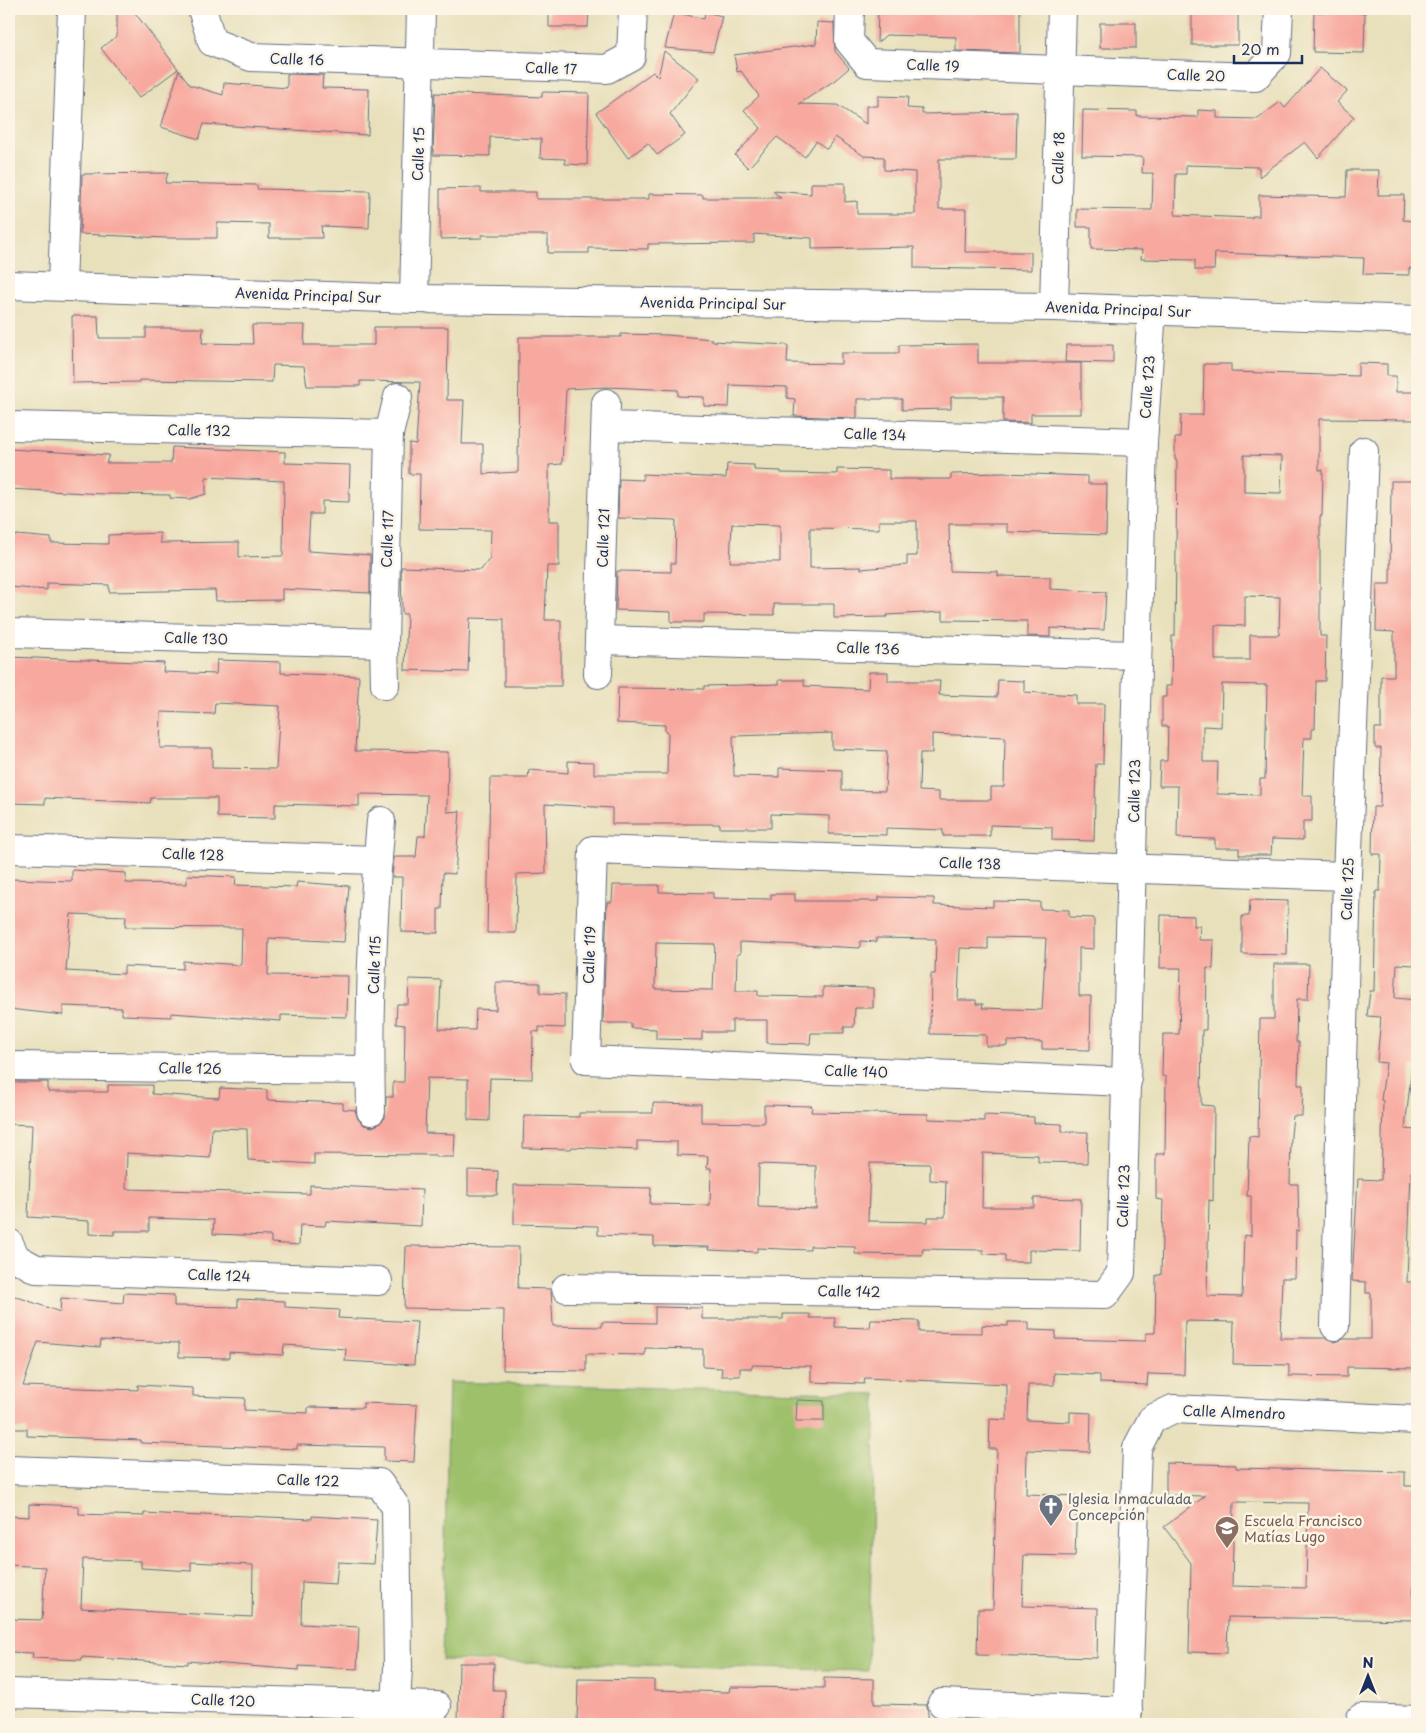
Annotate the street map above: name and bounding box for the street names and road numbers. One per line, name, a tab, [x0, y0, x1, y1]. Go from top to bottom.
street label: Calle 16	[269, 48, 325, 70]
street label: Calle 19	[906, 54, 960, 76]
street label: Calle 17	[525, 57, 578, 79]
street label: Calle 20	[1166, 63, 1226, 87]
street label: Calle 15	[407, 126, 429, 182]
street label: Calle 18	[1047, 131, 1069, 185]
street label: Avenida Principal Sur	[235, 282, 382, 308]
street label: Avenida Principal Sur	[640, 291, 787, 315]
street label: Avenida Principal Sur	[1045, 296, 1192, 322]
street label: Calle 123	[1134, 354, 1160, 420]
street label: Calle 132	[167, 419, 231, 441]
street label: Calle 134	[843, 422, 907, 446]
street label: Calle 121	[591, 508, 615, 568]
street label: Calle 117	[375, 510, 399, 568]
street label: Calle 130	[164, 626, 228, 650]
street label: Calle 136	[836, 636, 900, 660]
street label: Calle 123	[1123, 759, 1145, 823]
street label: Calle 128	[161, 842, 225, 866]
street label: Calle 138	[938, 851, 1002, 875]
street label: Calle 125	[1335, 857, 1359, 921]
street label: Calle 119	[577, 926, 601, 984]
street label: Calle 115	[362, 935, 386, 995]
street label: Calle 126	[158, 1057, 222, 1079]
street label: Calle 140	[824, 1059, 888, 1083]
street label: Calle 123	[1111, 1164, 1135, 1228]
street label: Calle 124	[187, 1263, 251, 1287]
street label: Calle 142	[817, 1280, 881, 1302]
street label: Calle Almendro	[1182, 1400, 1286, 1424]
street label: Calle 122	[276, 1468, 340, 1492]
street label: Calle 120	[190, 1688, 256, 1712]

